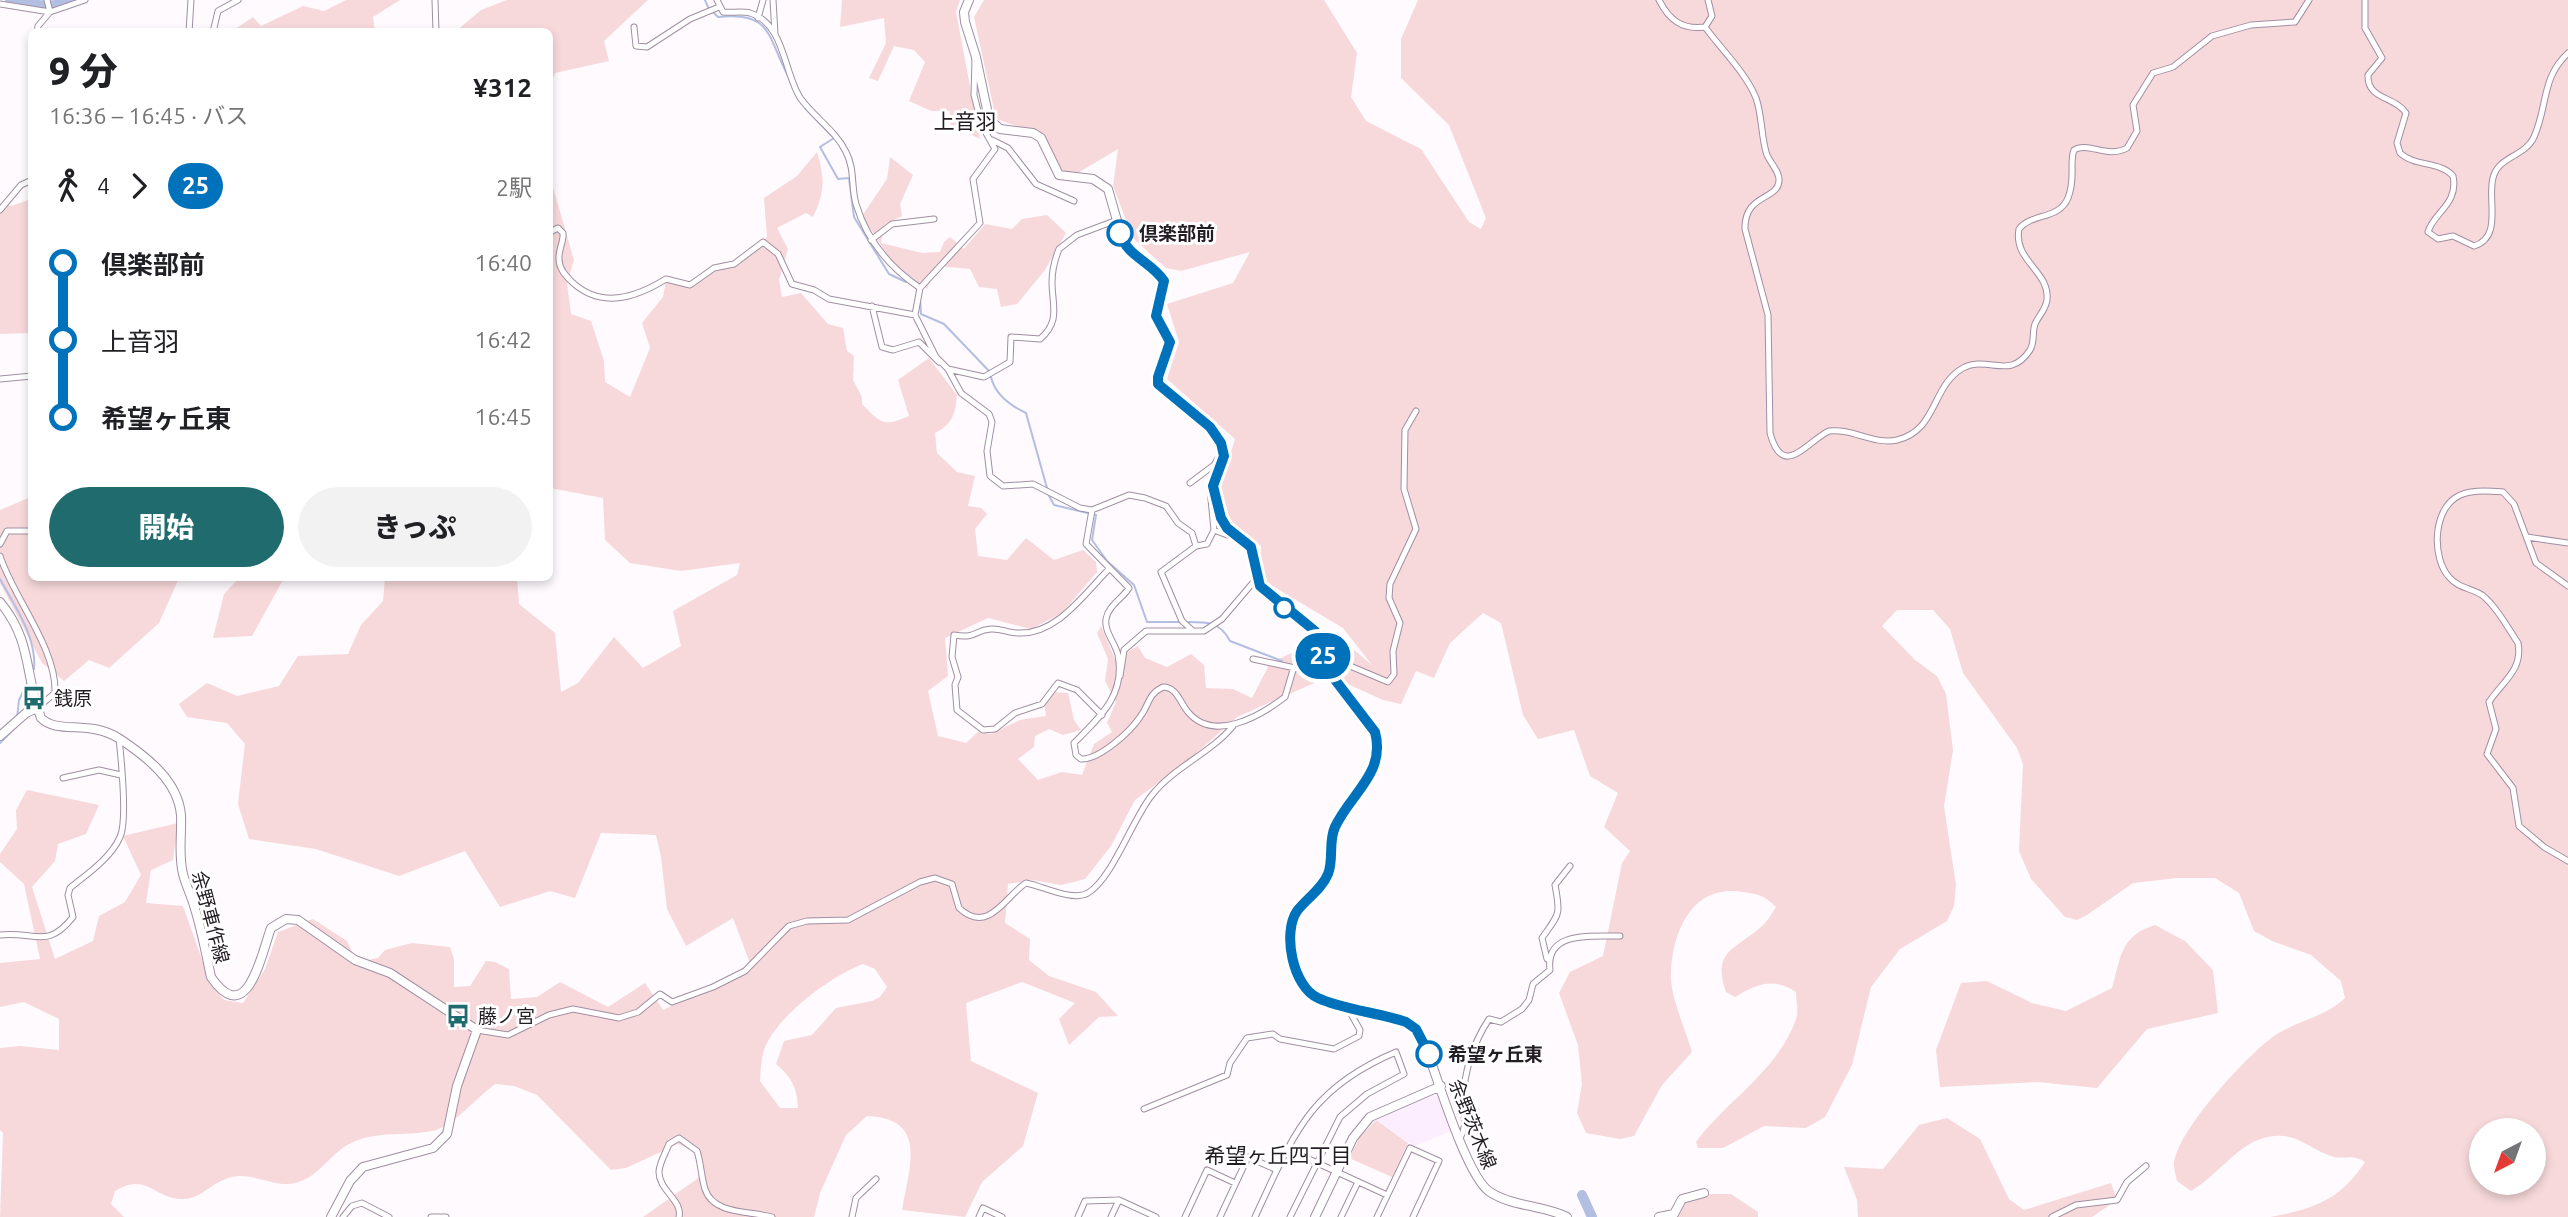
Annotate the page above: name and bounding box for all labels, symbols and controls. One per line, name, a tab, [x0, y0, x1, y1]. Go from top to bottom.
text: 9 分	[49, 50, 118, 92]
text: ¥312	[473, 73, 532, 102]
text: 16:36 – 16:45 · バス	[49, 103, 248, 128]
district label: 上音羽	[934, 109, 997, 133]
icon: walk	[49, 167, 87, 205]
icon: forward	[120, 167, 158, 205]
text: 25	[182, 172, 209, 199]
text: 4	[97, 173, 110, 198]
text: 2駅	[496, 175, 532, 200]
marker: 倶楽部前	[1107, 220, 1133, 246]
place label: 倶楽部前	[1139, 222, 1215, 244]
text: 倶楽部前	[101, 250, 205, 279]
text: 16:40	[474, 250, 532, 275]
text: 上音羽	[101, 327, 179, 356]
text: 16:42	[474, 327, 532, 352]
text: 希望ヶ丘東	[101, 404, 231, 433]
text: 16:45	[474, 404, 532, 429]
button: 開始	[49, 487, 284, 567]
button: きっぷ	[298, 487, 532, 567]
unlabelled marker	[1274, 598, 1294, 618]
line badge: 25	[1292, 633, 1354, 679]
text: 25	[1309, 642, 1337, 669]
bus stop icon: 銭原	[20, 684, 48, 712]
place label: 銭原	[54, 687, 92, 709]
street label: 余野車作線	[188, 868, 234, 966]
bus stop icon: 藤ノ宮	[444, 1002, 472, 1030]
place label: 藤ノ宮	[478, 1005, 535, 1027]
marker: 希望ヶ丘東	[1416, 1041, 1442, 1067]
place label: 希望ヶ丘東	[1448, 1043, 1543, 1065]
street label: 余野茨木線	[1445, 1076, 1501, 1172]
north arrow	[2469, 1118, 2546, 1195]
map controls	[2469, 1118, 2546, 1195]
district label: 希望ヶ丘四丁目	[1205, 1143, 1352, 1167]

